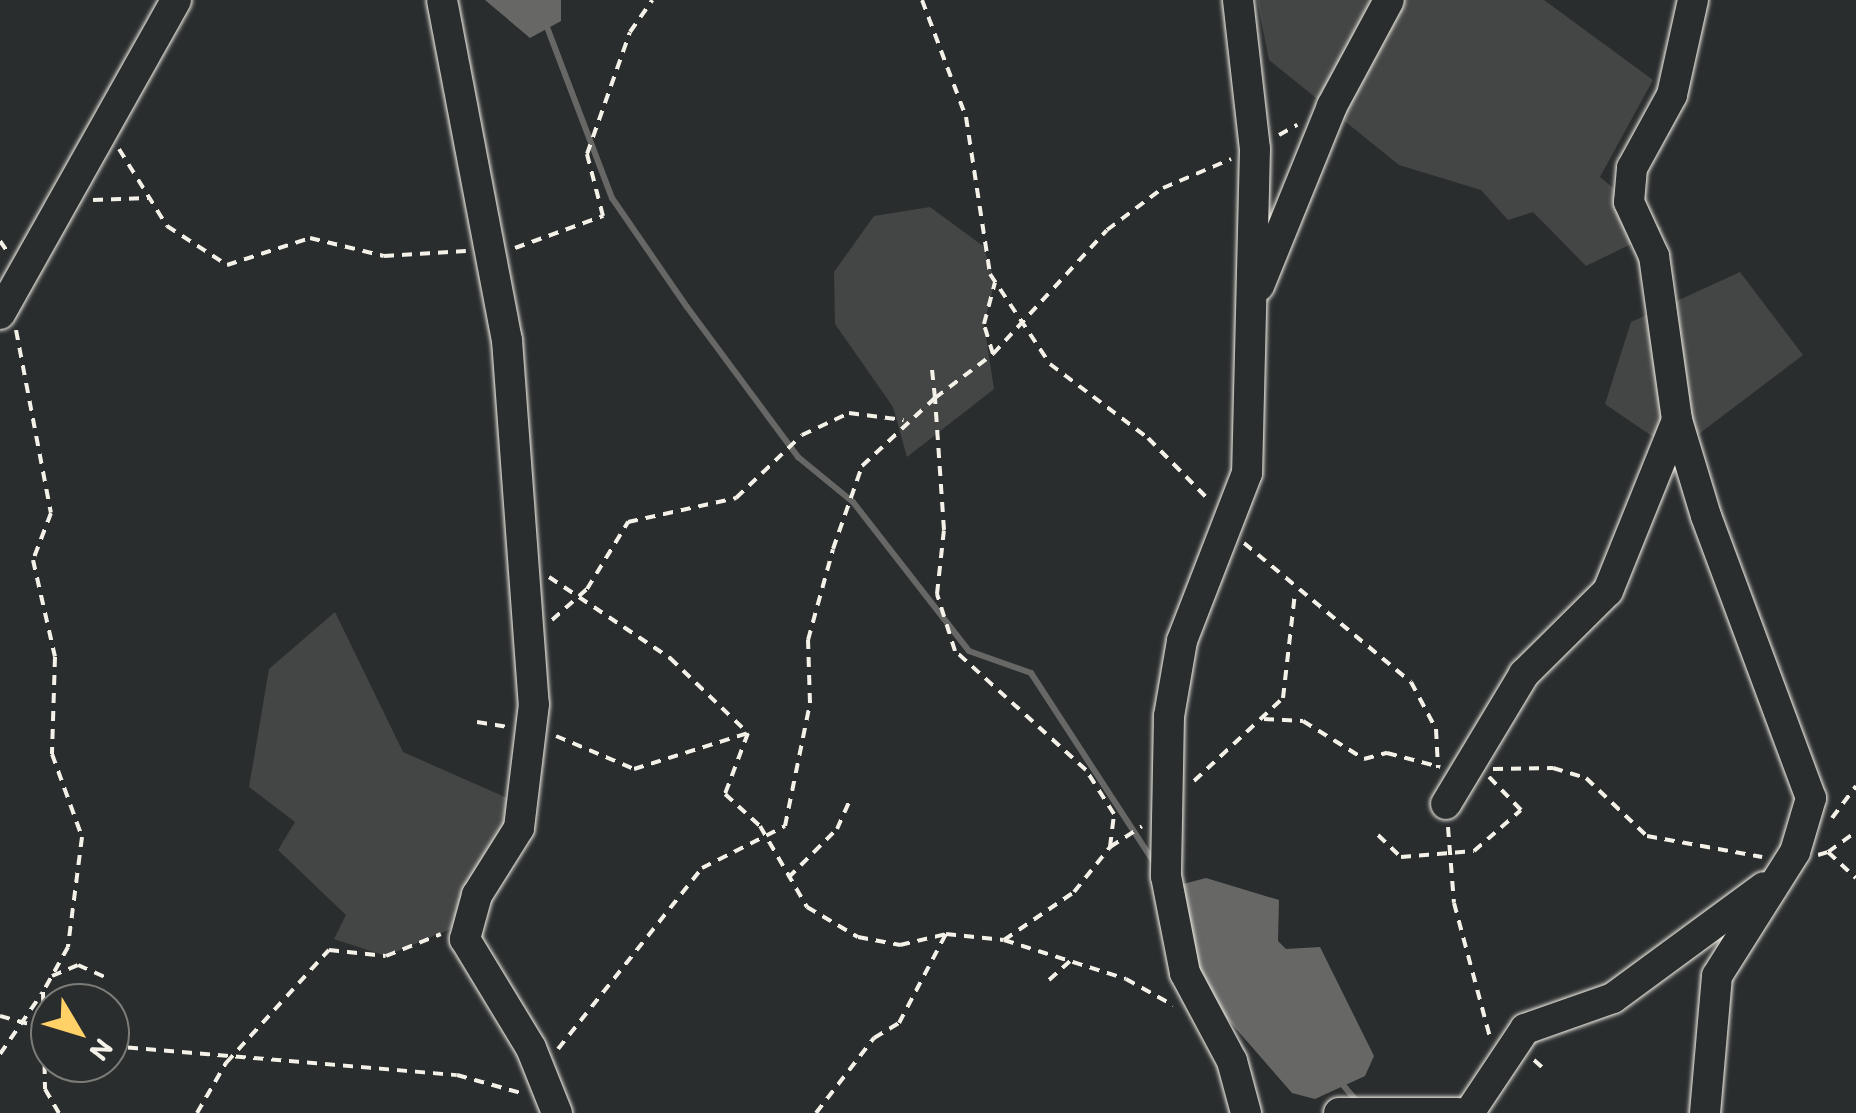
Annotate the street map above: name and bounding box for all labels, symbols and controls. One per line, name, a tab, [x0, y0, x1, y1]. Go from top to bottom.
north arrow	[30, 983, 130, 1083]
text: N	[83, 1032, 121, 1068]

